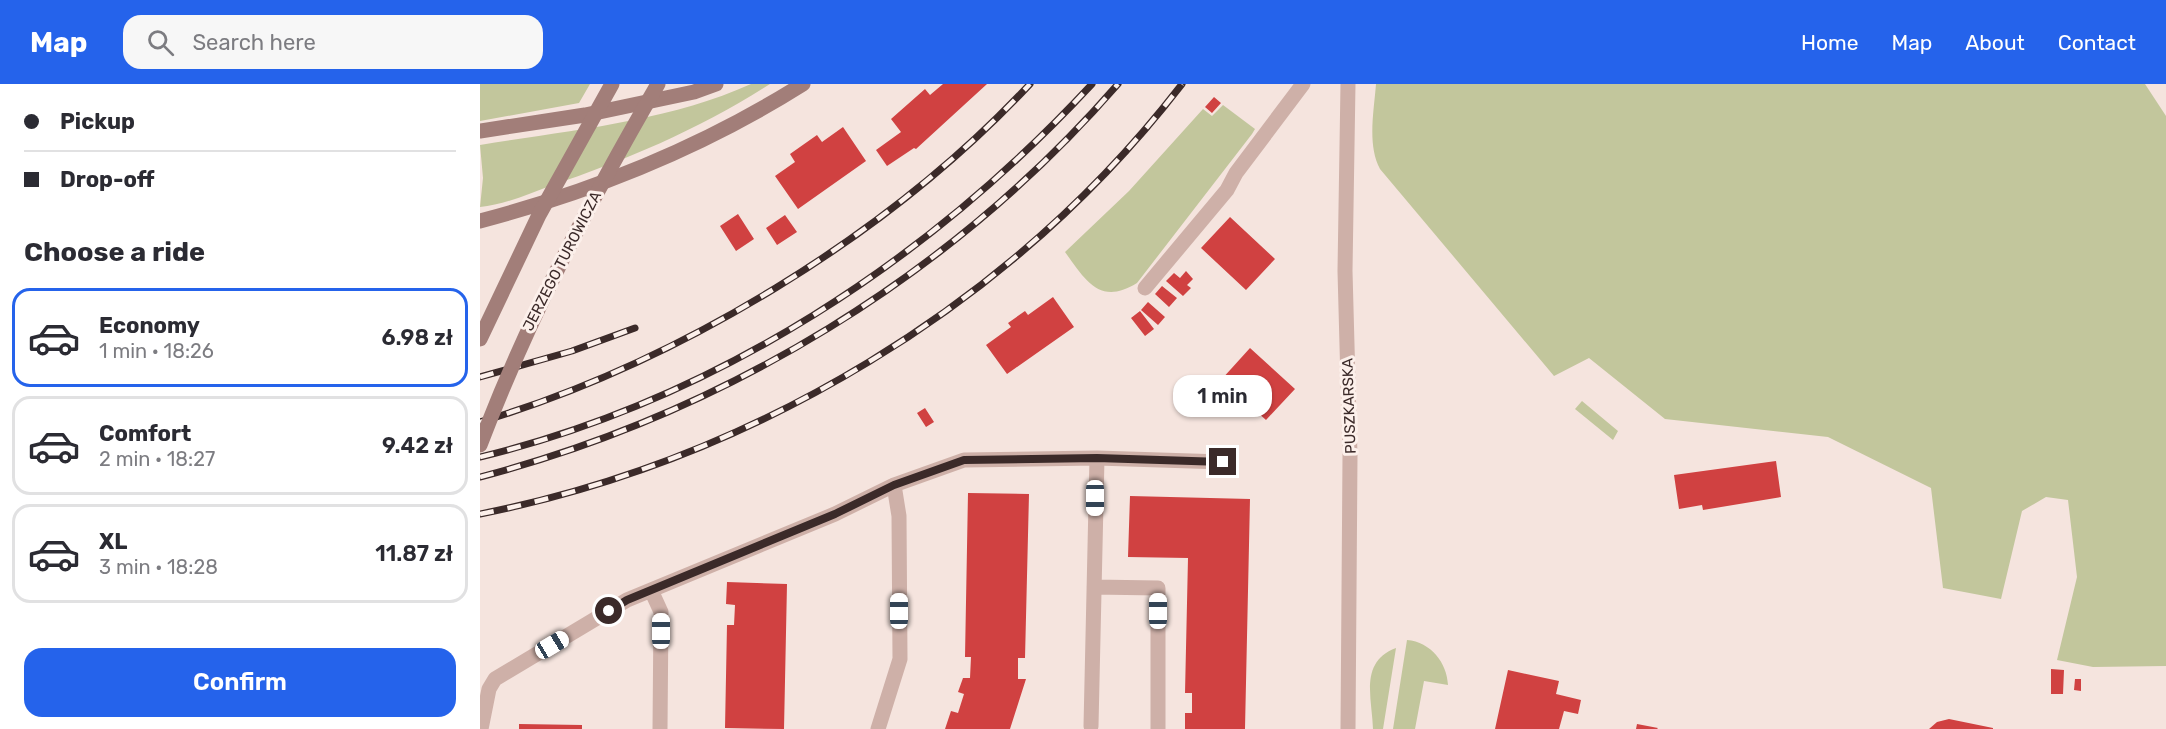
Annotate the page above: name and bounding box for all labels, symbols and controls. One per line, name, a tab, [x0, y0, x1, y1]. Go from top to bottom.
search box	[123, 15, 543, 69]
text: Map	[30, 26, 87, 59]
icon: search	[144, 26, 177, 59]
text: Search here	[192, 29, 316, 56]
text: Home	[1801, 30, 1858, 55]
text: Map	[1891, 30, 1932, 55]
text: About	[1965, 30, 2025, 55]
text: Contact	[2058, 30, 2136, 55]
text: Pickup	[60, 108, 135, 135]
text: Drop-off	[60, 166, 155, 193]
street label: JERZEGO TUROWICZA	[519, 188, 605, 334]
text: Choose a ride	[24, 236, 205, 268]
icon: car	[27, 311, 81, 365]
text: Economy	[99, 312, 200, 339]
text: 6.98 zł	[381, 324, 453, 351]
text: 1 min · 18:26	[99, 339, 214, 363]
street label: PUSZKARSKA	[1338, 358, 1360, 454]
callout: 1 min	[1174, 375, 1272, 417]
text: 1 min	[1197, 384, 1248, 408]
icon: car	[27, 419, 81, 473]
text: Comfort	[99, 420, 191, 447]
text: 9.42 zł	[382, 432, 453, 459]
text: 2 min · 18:27	[99, 447, 215, 471]
route end	[1209, 448, 1236, 475]
car	[1086, 480, 1104, 516]
icon: car	[27, 527, 81, 581]
text: XL	[99, 528, 127, 555]
text: 11.87 zł	[375, 540, 453, 567]
text: 3 min · 18:28	[99, 555, 218, 579]
car	[890, 593, 908, 629]
car	[1149, 593, 1167, 629]
route start	[595, 597, 622, 624]
car	[652, 613, 670, 649]
car	[532, 628, 572, 662]
button: Confirm	[24, 648, 456, 717]

